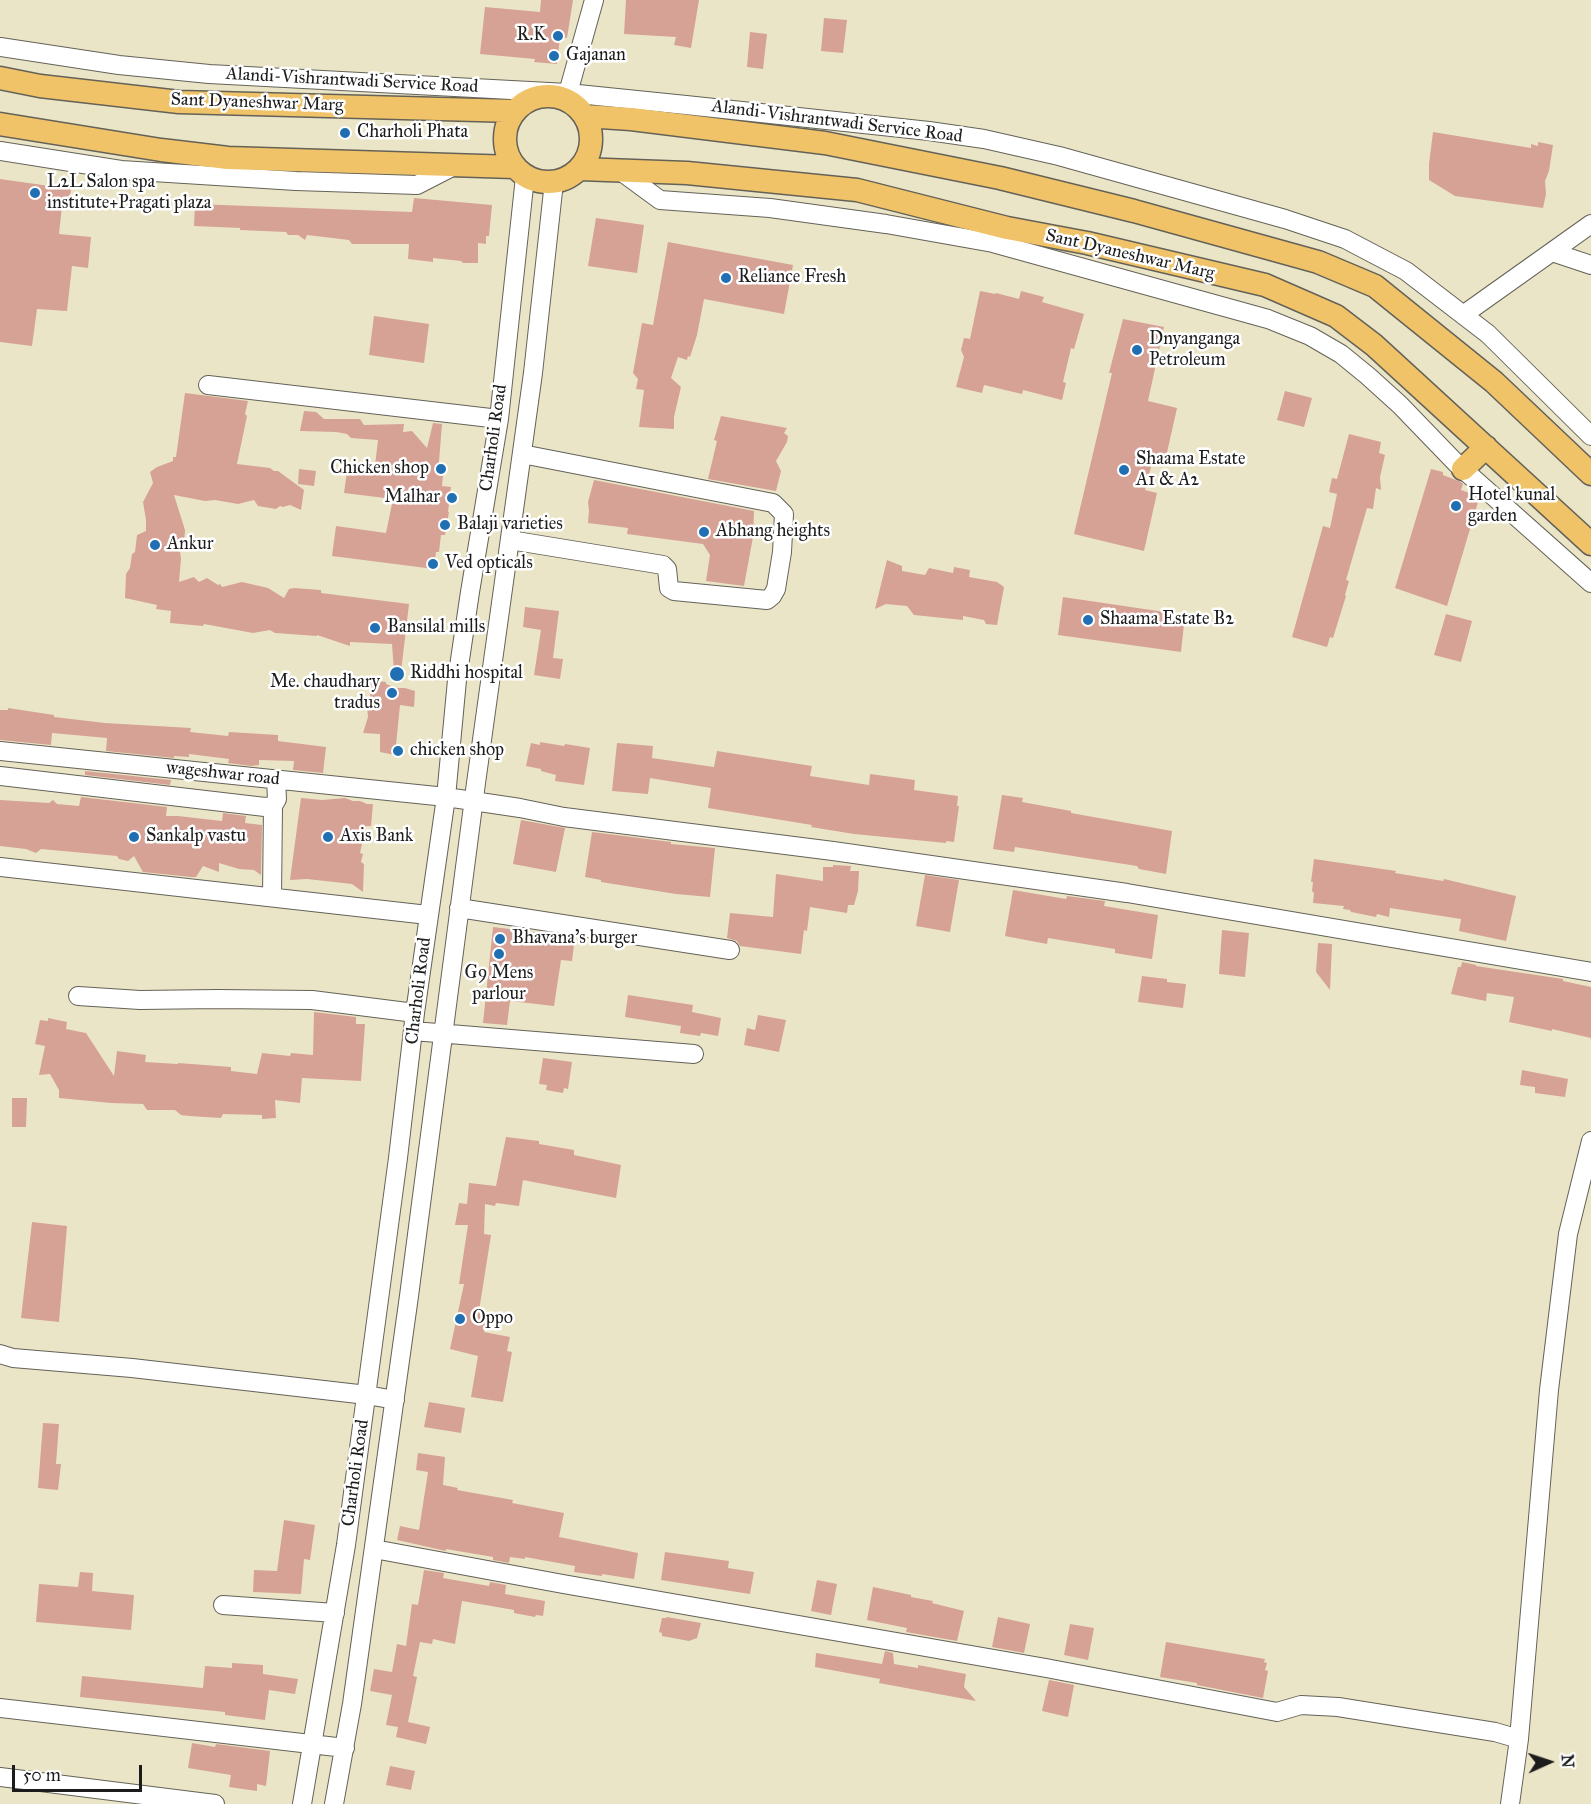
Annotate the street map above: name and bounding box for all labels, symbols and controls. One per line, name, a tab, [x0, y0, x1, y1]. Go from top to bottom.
place label: R.K	[516, 25, 546, 47]
marker: R.K	[551, 29, 565, 43]
place label: Gajanan	[566, 45, 626, 67]
marker: Gajanan	[547, 49, 561, 63]
street label: Alandi-Vishrantwadi Service Road	[225, 64, 479, 98]
street label: Sant Dyaneshwar Marg	[170, 89, 344, 117]
street label: Alandi-Vishrantwadi Service Road	[710, 96, 964, 148]
place label: Charholi Phata	[357, 122, 468, 144]
marker: Charholi Phata	[338, 126, 352, 140]
place label: L2L Salon spa institute+Pragati plaza	[47, 172, 211, 214]
marker: L2L Salon spa institute+Pragati plaza	[28, 186, 42, 200]
street label: Sant Dyaneshwar Marg	[1043, 225, 1217, 285]
place label: Reliance Fresh	[738, 267, 846, 289]
marker: Reliance Fresh	[719, 271, 733, 285]
place label: Dnyanganga Petroleum	[1149, 329, 1240, 372]
marker: Dnyanganga Petroleum	[1130, 343, 1144, 357]
street label: Charholi Road	[476, 383, 512, 493]
place label: Shaama Estate A1 & A2	[1136, 449, 1245, 492]
place label: Chicken shop	[330, 458, 429, 480]
marker: Chicken shop	[434, 462, 448, 476]
marker: Shaama Estate A1 & A2	[1117, 463, 1131, 477]
place label: Hotel kunal garden	[1468, 485, 1555, 528]
place label: Malhar	[385, 487, 440, 509]
marker: Malhar	[445, 491, 459, 505]
marker: Hotel kunal garden	[1449, 499, 1463, 513]
place label: Balaji varieties	[457, 514, 563, 536]
marker: Balaji varieties	[438, 518, 452, 532]
place label: Abhang heights	[716, 521, 830, 543]
marker: Abhang heights	[697, 525, 711, 539]
place label: Ankur	[167, 534, 214, 556]
marker: Ankur	[148, 538, 162, 552]
place label: Ved opticals	[445, 553, 533, 575]
marker: Ved opticals	[426, 557, 440, 571]
place label: Shaama Estate B2	[1100, 609, 1234, 631]
marker: Shaama Estate B2	[1081, 613, 1095, 627]
place label: Bansilal mills	[387, 617, 485, 639]
marker: Bansilal mills	[368, 621, 382, 635]
place label: Riddhi hospital	[410, 663, 523, 685]
marker: Riddhi hospital	[388, 665, 406, 683]
place label: Me. chaudhary tradus	[270, 672, 380, 714]
marker: Me. chaudhary tradus	[385, 686, 399, 700]
place label: chicken shop	[410, 740, 504, 762]
marker: chicken shop	[391, 744, 405, 758]
street label: wageshwar road	[165, 757, 281, 791]
place label: Sankalp vastu	[146, 826, 246, 848]
place label: Axis Bank	[340, 826, 413, 848]
marker: Sankalp vastu	[127, 830, 141, 844]
marker: Axis Bank	[321, 830, 335, 844]
place label: Bhavana's burger	[512, 928, 637, 950]
marker: Bhavana's burger	[493, 932, 507, 946]
street label: Charholi Road	[402, 936, 436, 1046]
marker: G9 Mens parlour	[492, 947, 506, 961]
place label: G9 Mens parlour	[465, 963, 533, 1006]
place label: Oppo	[472, 1308, 513, 1330]
marker: Oppo	[453, 1312, 467, 1326]
street label: Charholi Road	[338, 1418, 374, 1528]
north arrow	[1519, 1732, 1579, 1792]
scale bar	[15, 1753, 146, 1791]
text: N	[1558, 1754, 1577, 1768]
text: 50 m	[23, 1764, 61, 1786]

